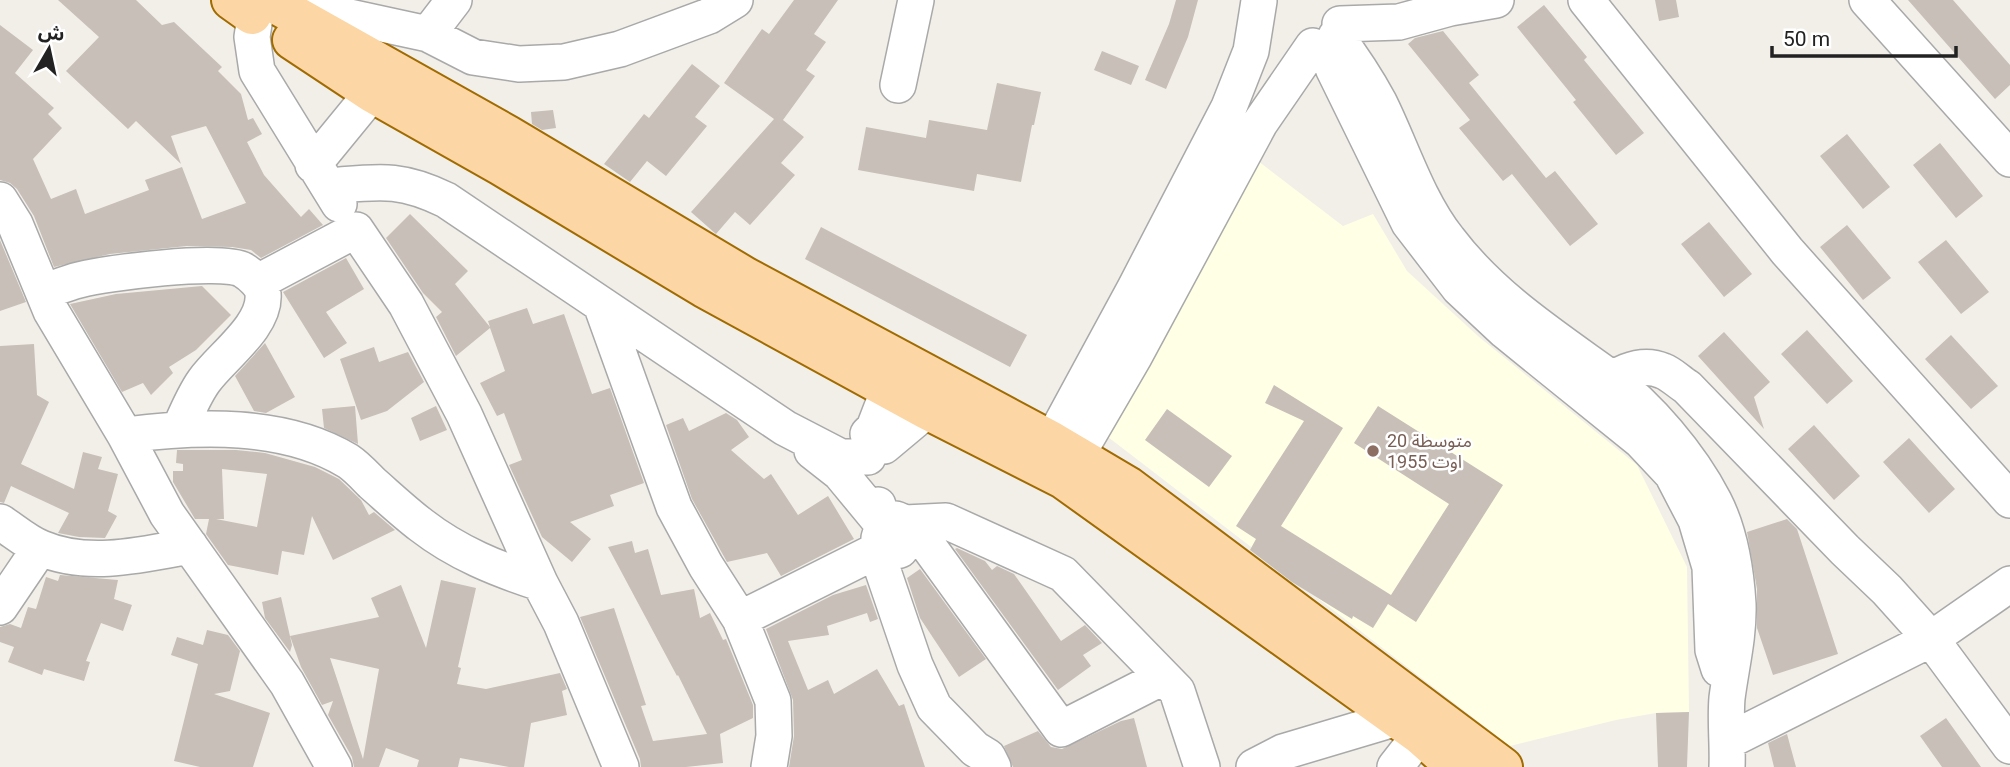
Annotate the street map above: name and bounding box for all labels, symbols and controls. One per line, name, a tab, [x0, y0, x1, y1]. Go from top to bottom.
north arrow	[14, 14, 84, 84]
scale bar	[1772, 14, 1956, 58]
text: ش	[37, 19, 66, 46]
text: 50 m	[1783, 27, 1830, 51]
place label: متوسطة 20 اوت 1955	[1387, 430, 1472, 472]
marker: متوسطة 20 اوت 1955	[1365, 443, 1381, 459]

